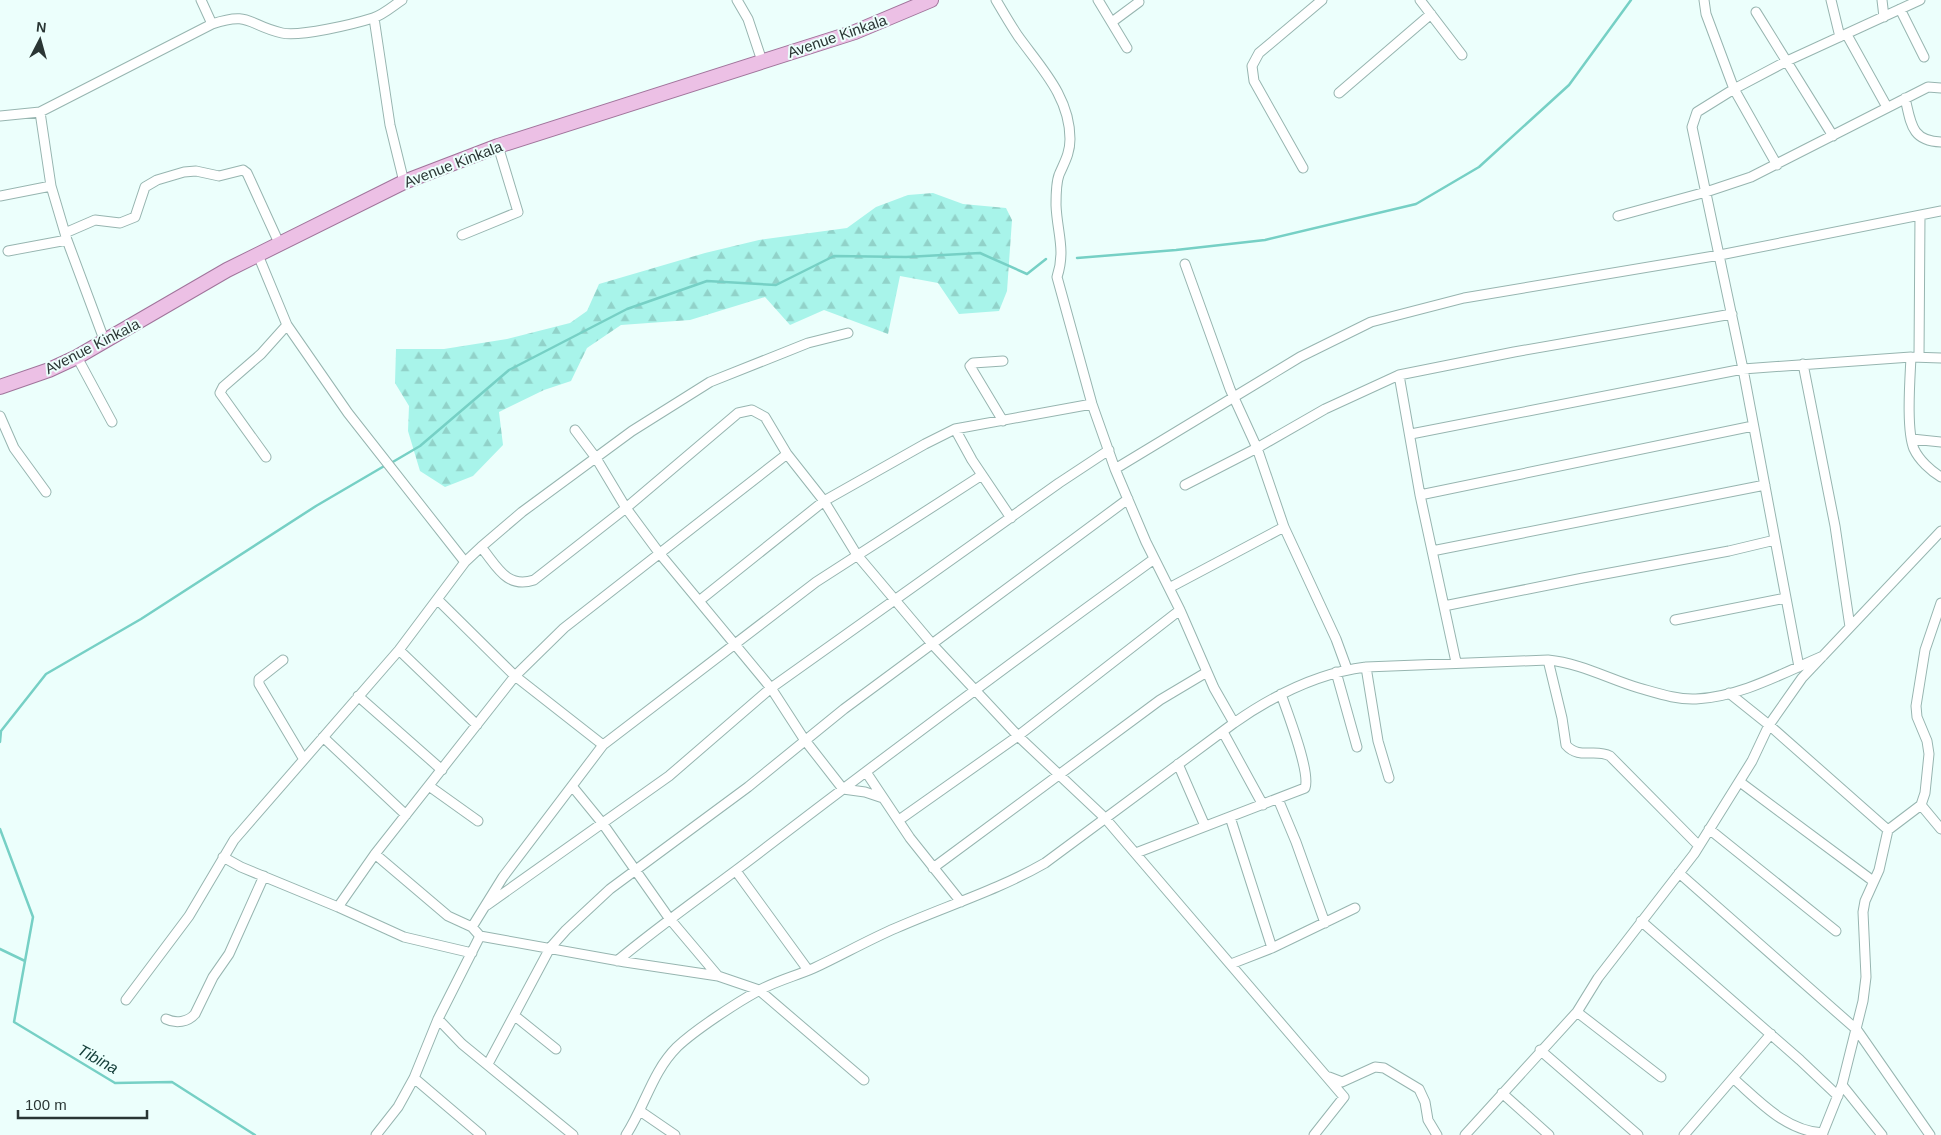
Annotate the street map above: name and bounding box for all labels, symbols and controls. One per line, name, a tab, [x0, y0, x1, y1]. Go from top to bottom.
street label: Avenue Kinkala	[785, 11, 890, 61]
north arrow	[15, 15, 65, 65]
text: N	[35, 19, 47, 36]
street label: Avenue Kinkala	[401, 137, 505, 191]
street label: Avenue Kinkala	[42, 315, 143, 377]
water label: Tibina	[75, 1041, 121, 1077]
scale bar	[18, 1088, 146, 1120]
text: 100 m	[25, 1096, 67, 1113]

